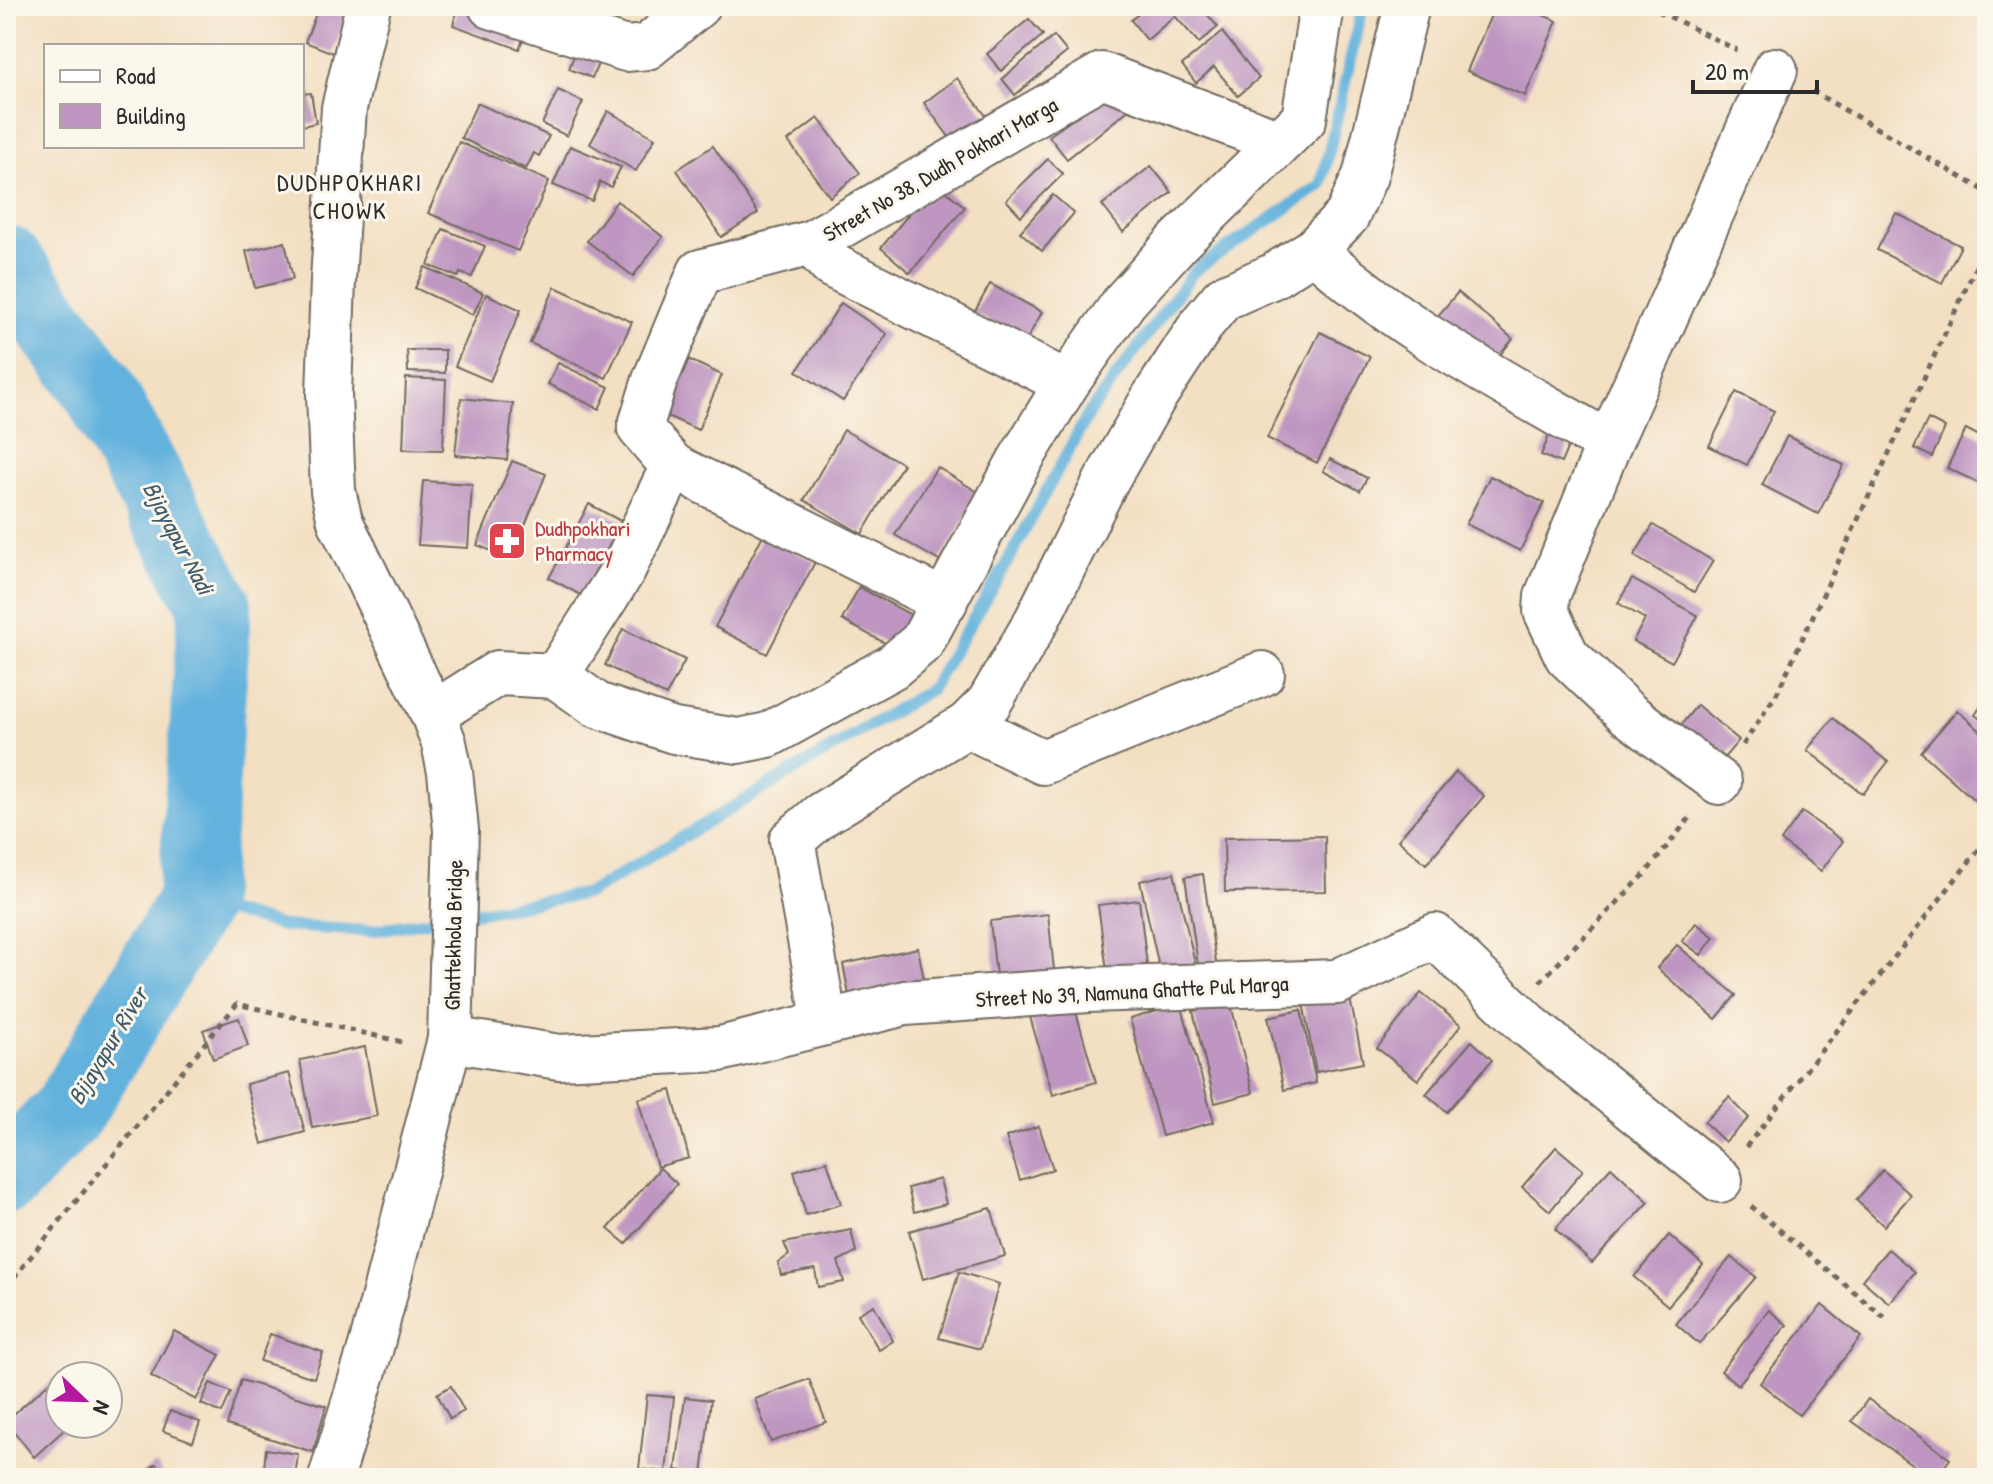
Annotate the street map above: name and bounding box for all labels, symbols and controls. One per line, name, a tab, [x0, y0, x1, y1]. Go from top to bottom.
legend	[44, 44, 304, 148]
scale bar	[1693, 44, 1817, 94]
text: 20 m	[1705, 55, 1749, 87]
text: Road	[116, 59, 155, 91]
street label: Street No 38, Dudh Pokhari Marga	[817, 89, 1063, 249]
text: Building	[116, 99, 186, 131]
district label: DUDHPOKHARI CHOWK	[277, 166, 423, 226]
water label: Bijayapur Nadi	[135, 475, 223, 602]
place label: Dudhpokhari Pharmacy	[535, 513, 631, 568]
pharmacy icon: Dudhpokhari Pharmacy	[486, 520, 528, 562]
street label: Ghattekhola Bridge	[437, 859, 469, 1011]
street label: Street No 39, Namuna Ghatte Pul Marga	[975, 968, 1290, 1014]
water label: Bijayapur River	[60, 979, 157, 1111]
north arrow	[44, 1360, 124, 1440]
text: N	[86, 1397, 119, 1419]

